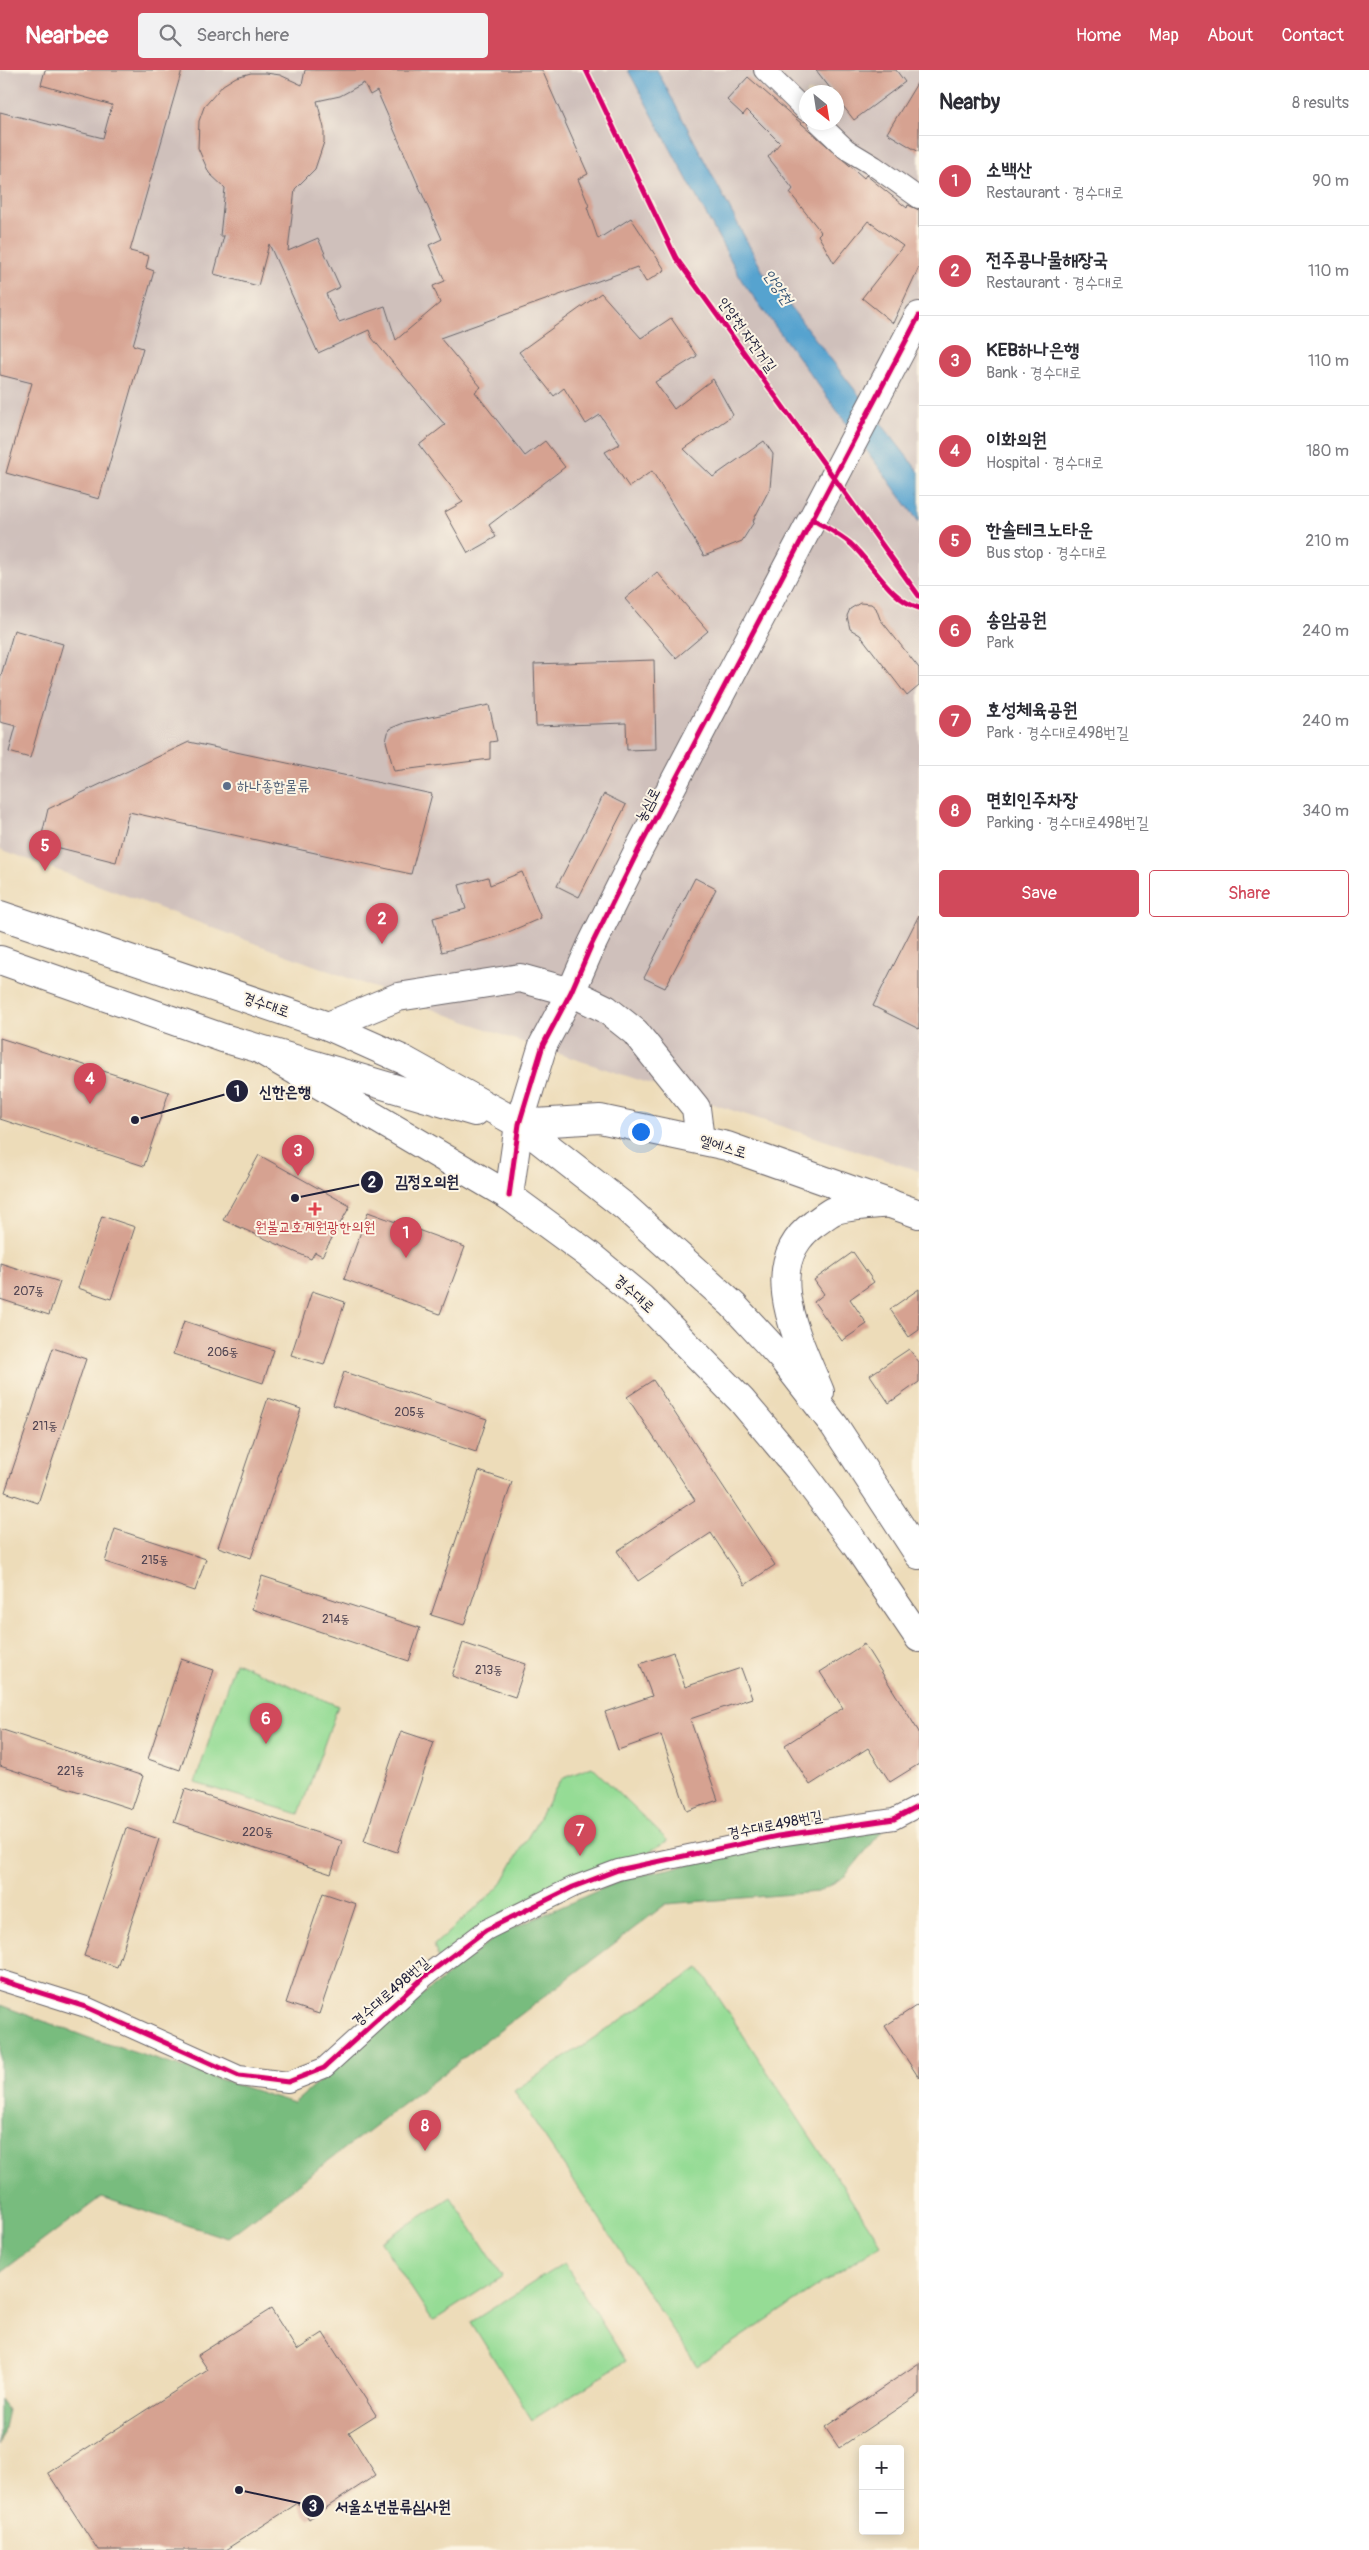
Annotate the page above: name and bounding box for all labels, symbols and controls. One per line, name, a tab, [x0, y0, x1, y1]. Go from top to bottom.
search box	[138, 13, 488, 58]
text: Nearbee	[25, 21, 108, 50]
icon: search	[156, 21, 184, 49]
text: Search here	[196, 23, 289, 47]
text: Home	[1076, 24, 1121, 47]
text: Map	[1149, 24, 1179, 47]
text: About	[1207, 24, 1253, 47]
text: Contact	[1281, 24, 1344, 47]
north arrow	[799, 85, 844, 130]
text: Nearby	[939, 89, 1000, 116]
text: 8 results	[1292, 93, 1349, 113]
text: 소백산	[986, 158, 1032, 182]
text: 1	[952, 171, 958, 191]
text: 90 m	[1312, 171, 1349, 191]
text: Restaurant · 경수대로	[986, 183, 1124, 203]
text: 전주콩나물해장국	[986, 248, 1108, 272]
text: 2	[951, 261, 959, 281]
text: 110 m	[1308, 261, 1349, 281]
water label: 안양천	[759, 265, 798, 310]
text: Restaurant · 경수대로	[986, 273, 1124, 293]
street label: 안양천 자전거길	[714, 294, 780, 376]
text: KEB하나은행	[986, 338, 1079, 362]
text: 3	[951, 351, 959, 371]
text: 110 m	[1308, 351, 1349, 371]
text: Bank · 경수대로	[986, 363, 1081, 383]
text: 이화의원	[986, 428, 1047, 452]
text: 4	[950, 441, 960, 461]
text: 180 m	[1306, 441, 1349, 461]
text: Hospital · 경수대로	[986, 453, 1104, 473]
text: 한솔테크노타운	[986, 518, 1093, 542]
text: 5	[951, 531, 959, 551]
text: 210 m	[1305, 531, 1349, 551]
text: Bus stop · 경수대로	[986, 543, 1107, 563]
text: 송암공원	[986, 608, 1047, 632]
text: 6	[950, 621, 960, 641]
text: 240 m	[1302, 621, 1349, 641]
text: Park	[986, 633, 1014, 653]
text: 호성체육공원	[986, 698, 1078, 722]
text: 7	[951, 711, 959, 731]
text: 240 m	[1302, 711, 1349, 731]
text: Park · 경수대로498번길	[986, 723, 1129, 743]
place label: 하나종합물류	[237, 777, 309, 796]
marker: 하나종합물류	[221, 780, 233, 792]
street label: 농심로	[631, 785, 665, 825]
text: 면회인주차장	[986, 788, 1078, 812]
text: 8	[951, 801, 959, 821]
text: 340 m	[1302, 801, 1349, 821]
text: Parking · 경수대로498번길	[986, 813, 1149, 833]
pin: 5	[29, 830, 61, 871]
button: Save	[939, 870, 1139, 917]
button: Share	[1149, 870, 1349, 917]
pin: 2	[366, 903, 398, 944]
street label: 경수대로	[240, 988, 292, 1022]
pin: 4	[74, 1063, 106, 1104]
callout: 신한은행	[225, 1075, 321, 1106]
text: 1	[234, 1082, 240, 1101]
text: 신한은행	[259, 1082, 311, 1102]
your location	[628, 1119, 654, 1145]
street label: 엘에스로	[697, 1131, 749, 1163]
pin: 3	[282, 1135, 314, 1176]
callout: 김정오의원	[359, 1166, 469, 1197]
text: 김정오의원	[395, 1172, 459, 1192]
text: 2	[368, 1173, 376, 1192]
marker: 원불교호계원광한의원	[308, 1202, 322, 1216]
pin: 1	[390, 1217, 422, 1258]
place label: 원불교호계원광한의원	[255, 1218, 375, 1237]
street label: 경수대로	[610, 1271, 658, 1317]
house number: 207동	[14, 1284, 44, 1299]
house number: 206동	[207, 1345, 239, 1360]
house number: 205동	[394, 1405, 426, 1420]
house number: 211동	[32, 1419, 58, 1434]
house number: 215동	[141, 1553, 169, 1568]
house number: 214동	[322, 1612, 350, 1627]
house number: 213동	[475, 1663, 503, 1678]
pin: 6	[250, 1703, 282, 1744]
house number: 221동	[57, 1764, 85, 1779]
street label: 경수대로498번길	[726, 1806, 824, 1844]
pin: 7	[564, 1815, 596, 1856]
house number: 220동	[242, 1825, 274, 1840]
street label: 경수대로498번길	[348, 1953, 434, 2031]
pin: 8	[409, 2110, 441, 2151]
map controls	[859, 2445, 904, 2535]
button: +	[859, 2445, 904, 2490]
callout: 서울소년분류심사원	[300, 2490, 461, 2521]
button: −	[859, 2490, 904, 2535]
text: 3	[309, 2497, 317, 2516]
text: 서울소년분류심사원	[335, 2497, 451, 2517]

